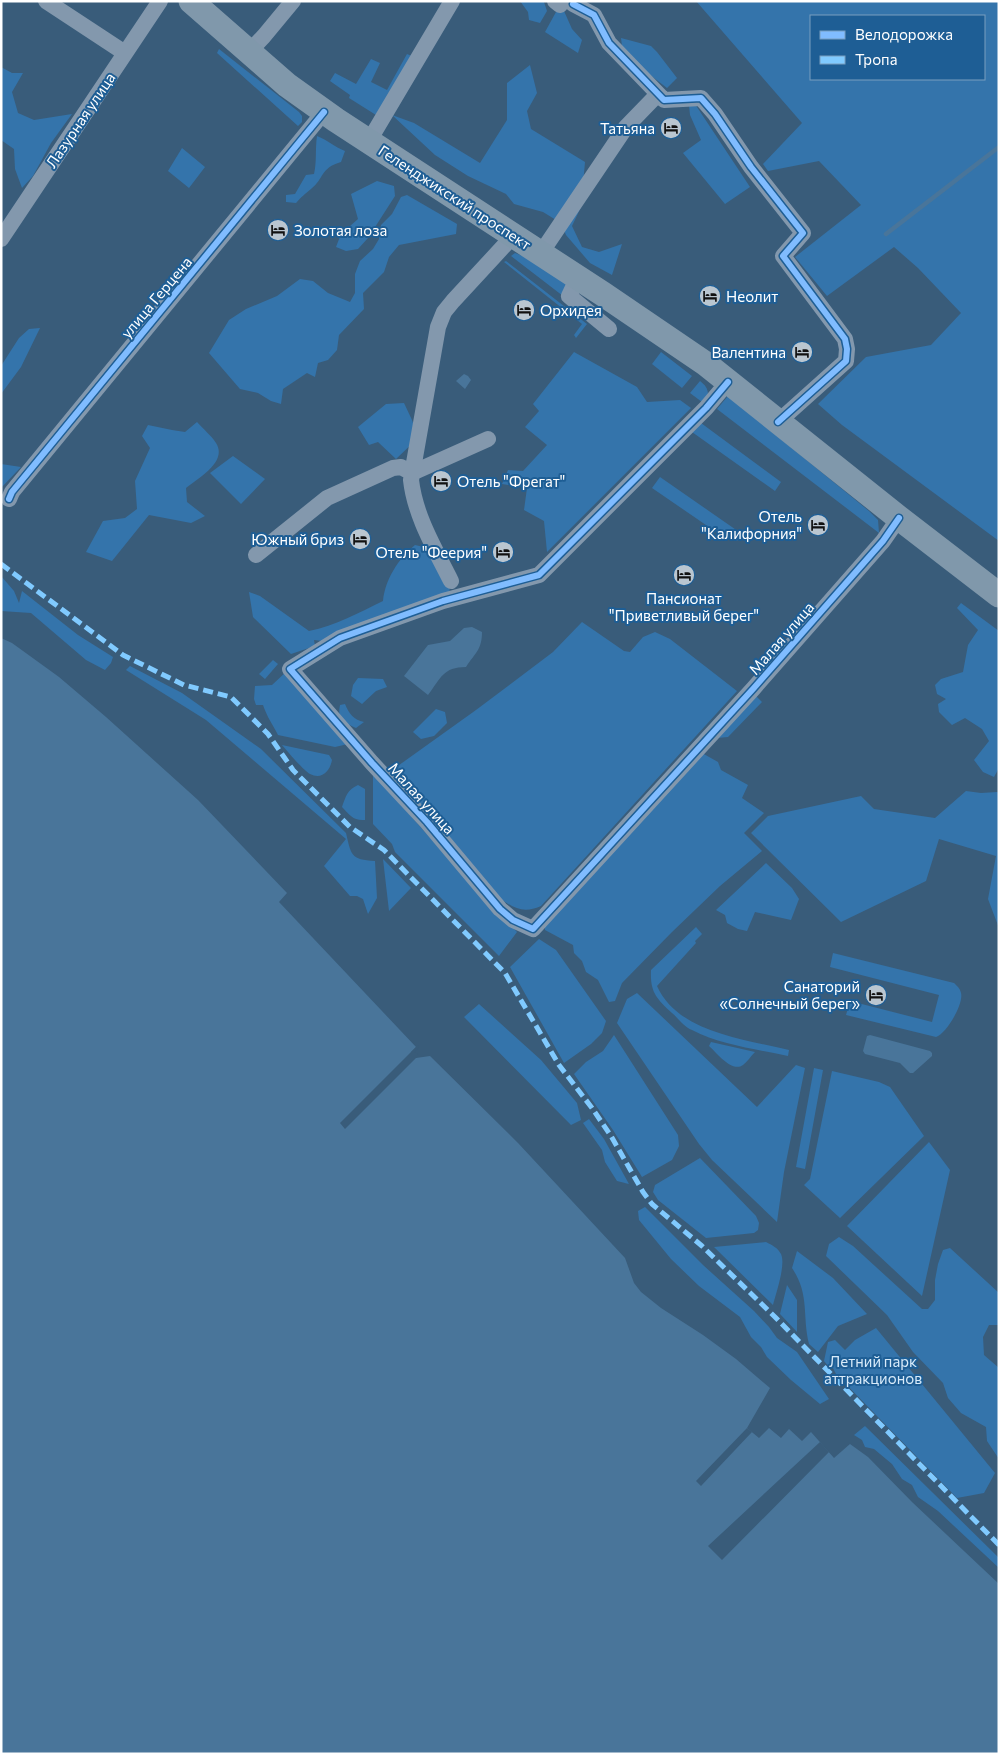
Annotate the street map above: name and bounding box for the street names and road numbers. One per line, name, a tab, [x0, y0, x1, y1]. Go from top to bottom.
street label: Лазурная улица	[42, 69, 118, 171]
street label: Геленджикский проспект	[375, 141, 535, 253]
street label: улица Герцена	[117, 253, 195, 341]
street label: Малая улица	[745, 598, 817, 678]
street label: Малая улица	[385, 758, 459, 838]

